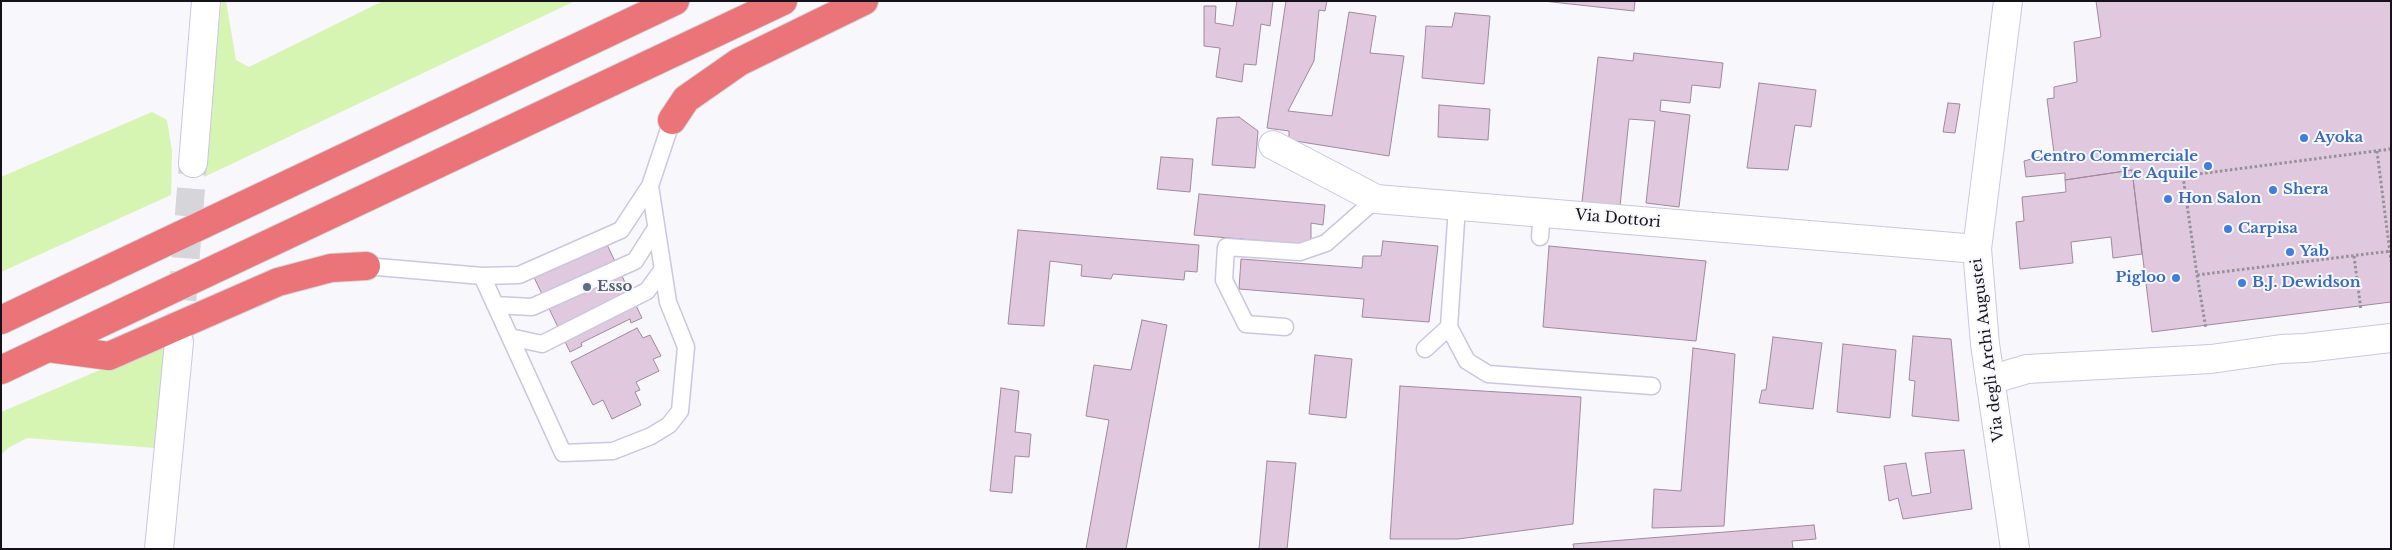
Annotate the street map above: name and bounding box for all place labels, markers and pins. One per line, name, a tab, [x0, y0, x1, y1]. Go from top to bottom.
place label: Ayoka	[2314, 129, 2363, 147]
marker: Ayoka	[2298, 132, 2310, 144]
place label: Centro Commerciale Le Aquile	[2031, 148, 2198, 183]
marker: Centro Commerciale Le Aquile	[2202, 160, 2214, 172]
place label: Shera	[2283, 181, 2329, 199]
marker: Shera	[2267, 184, 2279, 196]
place label: Hon Salon	[2178, 190, 2261, 208]
marker: Hon Salon	[2162, 193, 2174, 205]
place label: Carpisa	[2238, 220, 2298, 238]
marker: Carpisa	[2222, 223, 2234, 235]
place label: Yab	[2300, 243, 2329, 261]
marker: Yab	[2284, 246, 2296, 258]
place label: Pigloo	[2116, 269, 2166, 287]
marker: Pigloo	[2170, 272, 2182, 284]
place label: B.J. Dewidson	[2252, 274, 2361, 292]
marker: B.J. Dewidson	[2236, 277, 2248, 289]
place label: Esso	[597, 278, 632, 296]
marker: Esso	[581, 281, 593, 293]

